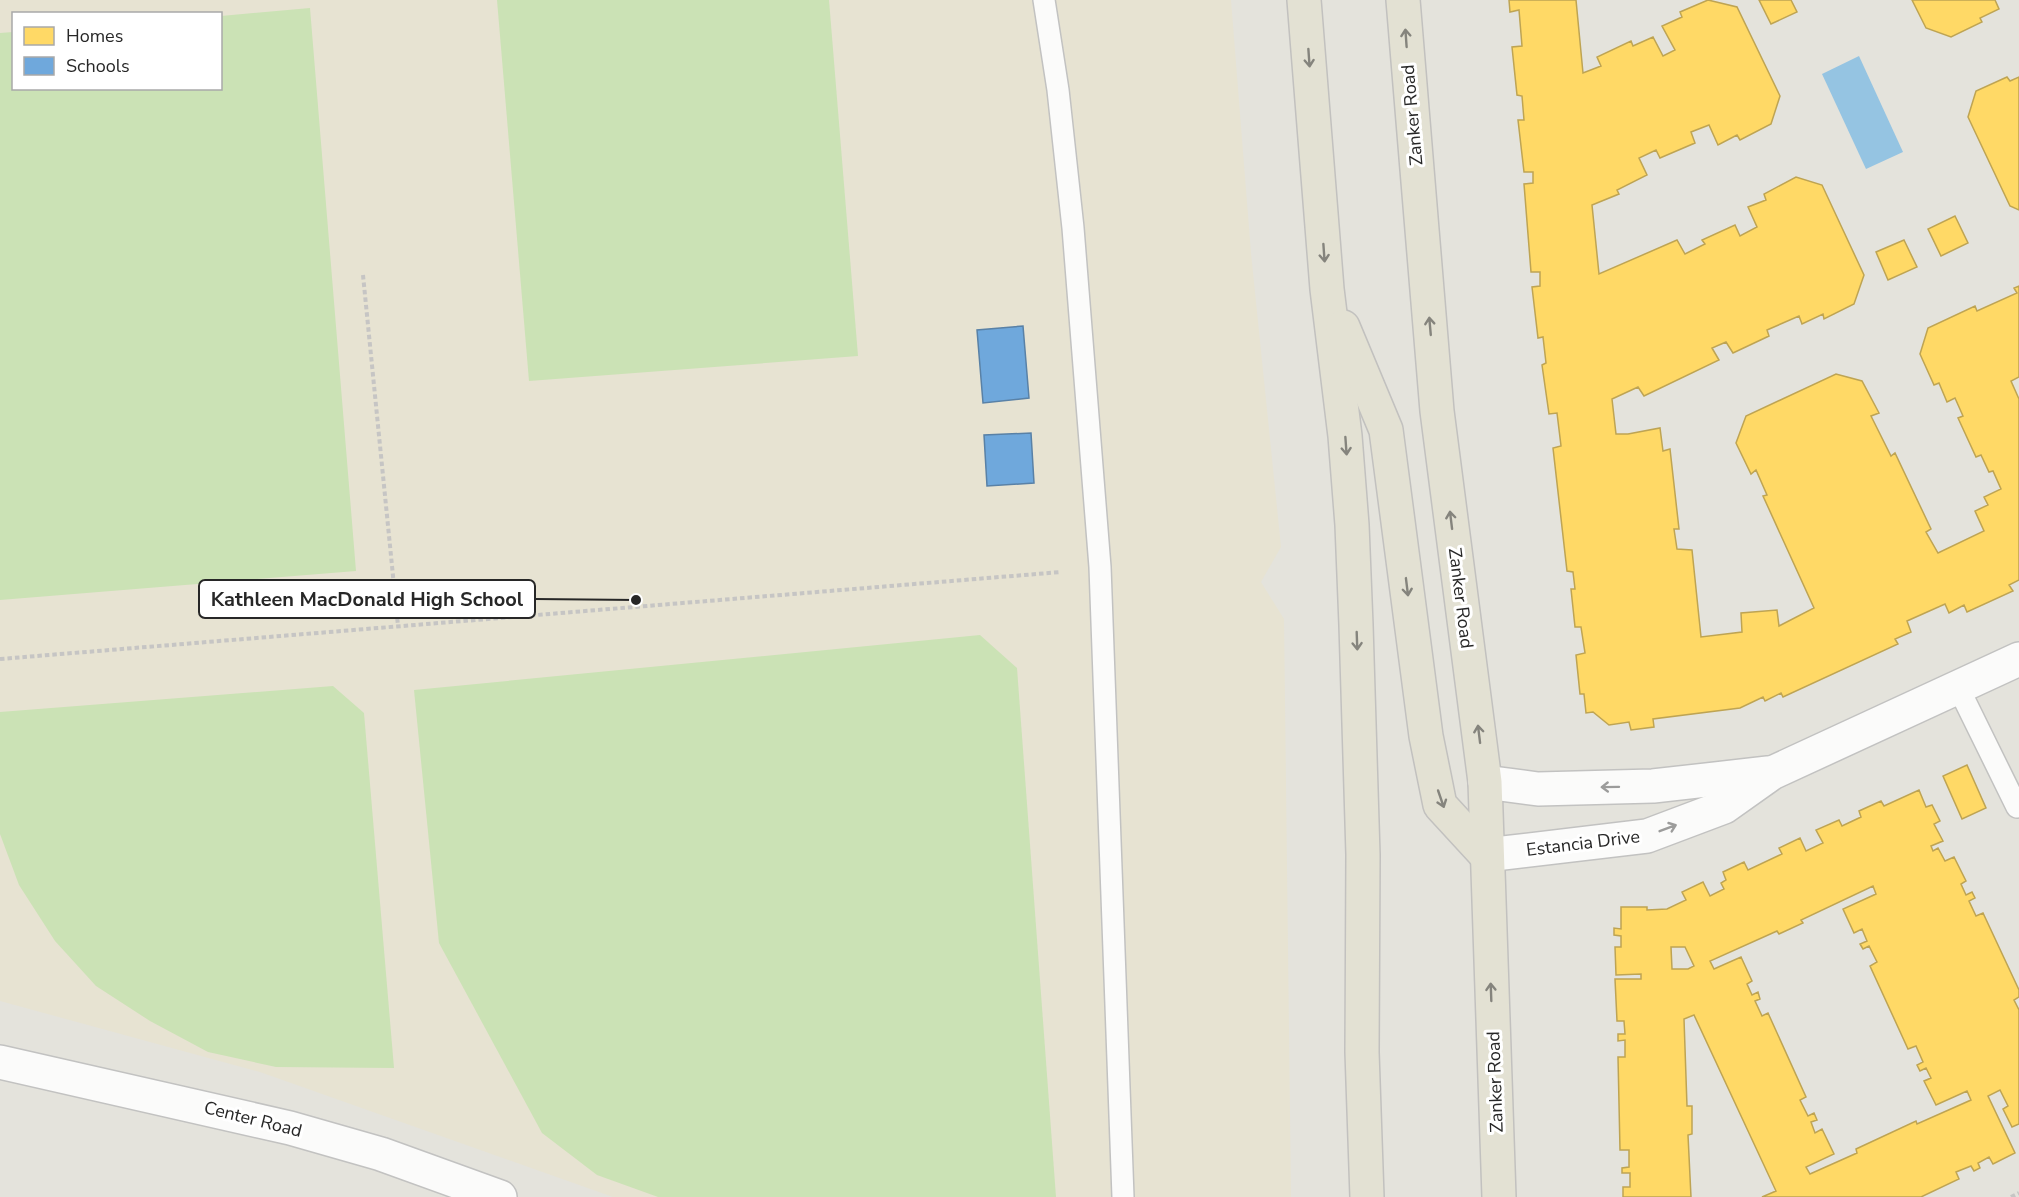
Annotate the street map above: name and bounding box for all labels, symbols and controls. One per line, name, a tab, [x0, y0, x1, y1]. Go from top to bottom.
legend	[12, 12, 222, 90]
text: Homes	[66, 24, 123, 48]
one-way arrow	[1400, 28, 1411, 48]
one-way arrow	[1304, 48, 1315, 68]
text: Schools	[66, 54, 130, 78]
street label: Zanker Road	[1396, 63, 1428, 167]
one-way arrow	[1319, 242, 1330, 262]
one-way arrow	[1424, 317, 1435, 337]
one-way arrow	[1340, 436, 1351, 456]
one-way arrow	[1446, 510, 1457, 530]
street label: Zanker Road	[1443, 546, 1479, 650]
one-way arrow	[1401, 576, 1412, 596]
callout: Kathleen MacDonald High School	[199, 580, 535, 618]
text: Kathleen MacDonald High School	[211, 586, 524, 613]
one-way arrow	[1351, 631, 1363, 651]
one-way arrow	[1473, 725, 1484, 745]
one-way arrow	[1600, 781, 1620, 793]
one-way arrow	[1436, 790, 1447, 808]
one-way arrow	[1658, 822, 1677, 833]
street label: Estancia Drive	[1525, 824, 1641, 862]
one-way arrow	[1485, 982, 1497, 1002]
street label: Zanker Road	[1481, 1031, 1509, 1133]
street label: Center Road	[202, 1095, 304, 1143]

